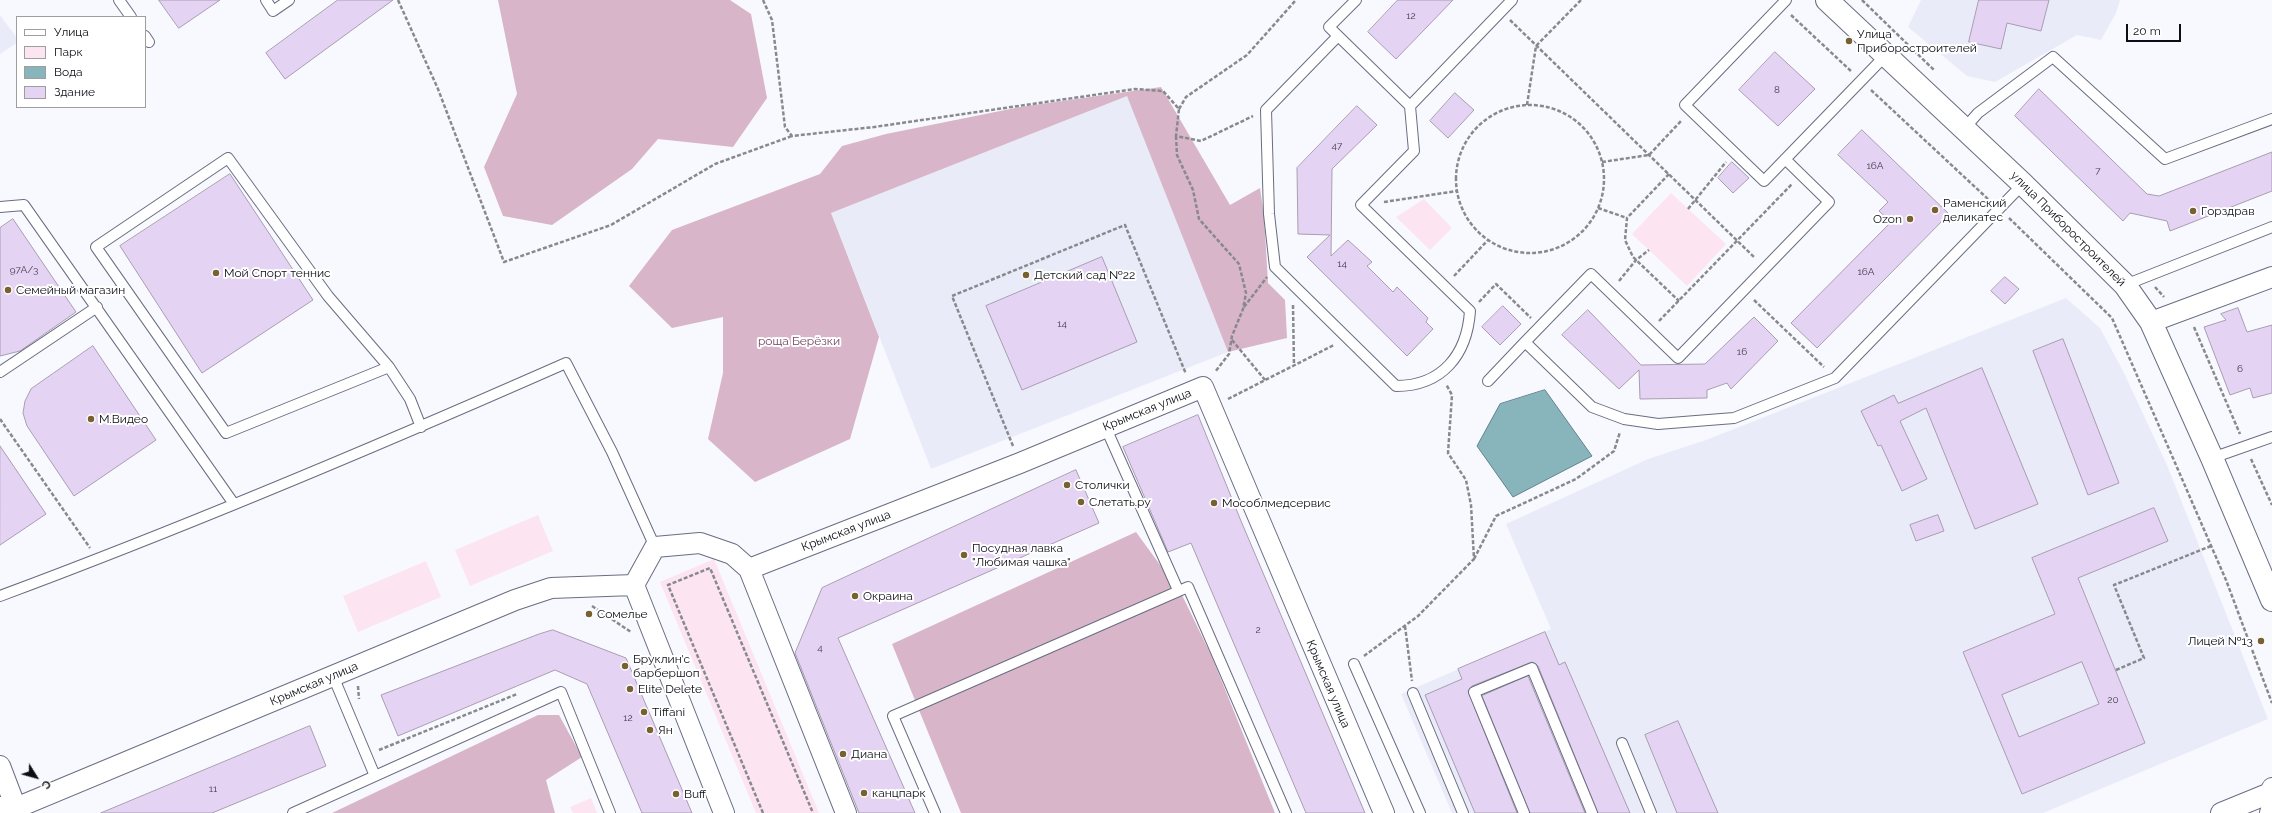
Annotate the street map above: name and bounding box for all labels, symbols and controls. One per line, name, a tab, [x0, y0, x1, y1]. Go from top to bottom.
house number: 12	[1406, 10, 1416, 22]
legend	[16, 16, 146, 108]
scale bar	[2128, 16, 2183, 42]
text: 20 m	[2133, 24, 2161, 38]
text: Улица	[54, 25, 89, 39]
place label: Улица Приборостроителей	[1857, 27, 1977, 55]
marker: Улица Приборостроителей	[1844, 36, 1854, 46]
text: Парк	[54, 45, 83, 59]
text: Вода	[54, 65, 83, 79]
house number: 8	[1774, 84, 1780, 96]
text: Здание	[54, 85, 95, 99]
house number: 47	[1332, 140, 1342, 152]
house number: 16А	[1867, 160, 1883, 172]
house number: 7	[2095, 165, 2101, 177]
street label: улица Приборостроителей	[2007, 168, 2129, 290]
place label: Раменский деликатес	[1943, 196, 2006, 224]
place label: Горздрав	[2201, 204, 2255, 218]
marker: Раменский деликатес	[1930, 205, 1940, 215]
marker: Горздрав	[2188, 206, 2198, 216]
place label: Ozon	[1873, 212, 1902, 226]
marker: Ozon	[1905, 214, 1915, 224]
house number: 14	[1337, 258, 1347, 270]
house number: 97А/3	[10, 264, 38, 276]
place label: Мой Спорт теннис	[224, 266, 331, 280]
house number: 16А	[1858, 266, 1874, 278]
marker: Мой Спорт теннис	[211, 268, 221, 278]
place label: Детский сад №22	[1034, 268, 1135, 282]
marker: Детский сад №22	[1021, 270, 1031, 280]
place label: Семейный магазин	[16, 283, 125, 297]
marker: Семейный магазин	[3, 285, 13, 295]
house number: 14	[1057, 318, 1067, 330]
park label: роща Берёзки	[758, 334, 840, 348]
house number: 16	[1737, 346, 1747, 358]
house number: 6	[2237, 363, 2243, 375]
street label: Крымская улица	[1101, 386, 1193, 434]
place label: М.Видео	[99, 412, 148, 426]
marker: М.Видео	[86, 414, 96, 424]
place label: Столички	[1075, 478, 1130, 492]
marker: Столички	[1062, 480, 1072, 490]
place label: Слетать.ру	[1089, 495, 1151, 509]
place label: Мособлмедсервис	[1222, 496, 1331, 510]
marker: Слетать.ру	[1076, 497, 1086, 507]
marker: Мособлмедсервис	[1209, 498, 1219, 508]
street label: Крымская улица	[799, 507, 893, 555]
place label: Посудная лавка "Любимая чашка"	[972, 541, 1071, 569]
marker: Посудная лавка "Любимая чашка"	[959, 550, 969, 560]
place label: Окраина	[863, 589, 913, 603]
marker: Окраина	[850, 591, 860, 601]
place label: Сомелье	[597, 607, 648, 621]
marker: Сомелье	[584, 609, 594, 619]
house number: 2	[1255, 624, 1261, 636]
place label: Лицей №13	[2188, 634, 2253, 648]
marker: Лицей №13	[2256, 636, 2266, 646]
street label: Крымская улица	[1303, 638, 1353, 730]
house number: 4	[817, 642, 823, 654]
place label: Бруклин'с барбершоп	[633, 652, 700, 680]
street label: Крымская улица	[268, 659, 360, 709]
marker: Бруклин'с барбершоп	[620, 661, 630, 671]
place label: Elite Delete	[638, 682, 702, 696]
marker: Elite Delete	[625, 684, 635, 694]
house number: 20	[2107, 694, 2119, 706]
place label: Tiffani	[652, 705, 685, 719]
marker: Tiffani	[639, 707, 649, 717]
house number: 12	[623, 712, 633, 724]
place label: Ян	[658, 723, 673, 737]
marker: Ян	[645, 725, 655, 735]
place label: Диана	[851, 747, 887, 761]
marker: Диана	[838, 749, 848, 759]
north arrow	[16, 757, 56, 797]
text: С	[39, 778, 53, 791]
house number: 11	[209, 783, 217, 795]
place label: канцпарк	[872, 786, 926, 800]
place label: Buff	[684, 787, 706, 801]
marker: канцпарк	[859, 788, 869, 798]
marker: Buff	[671, 789, 681, 799]

